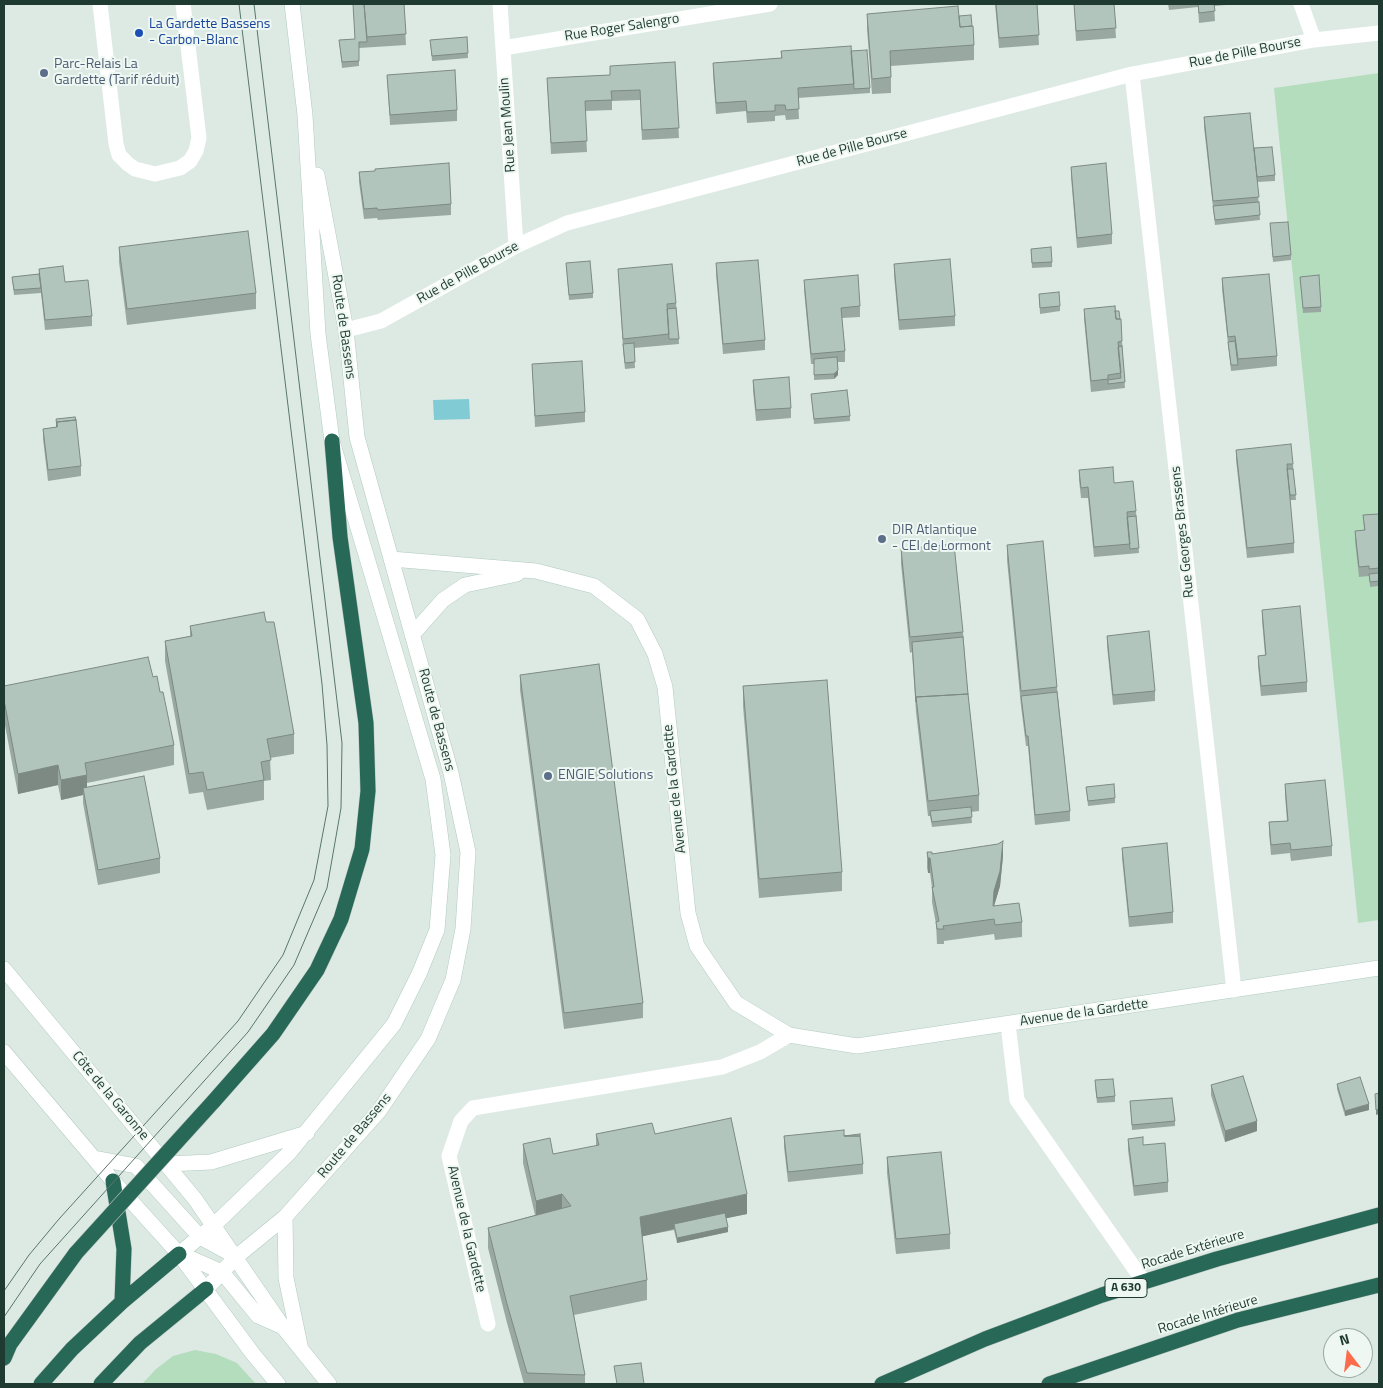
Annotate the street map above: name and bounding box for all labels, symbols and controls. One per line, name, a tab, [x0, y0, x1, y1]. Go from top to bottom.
street label: Rue Roger Salengro	[563, 11, 681, 45]
place label: La Gardette Bassens - Carbon-Blanc	[149, 17, 270, 49]
marker: La Gardette Bassens - Carbon-Blanc	[133, 27, 145, 39]
street label: Rue de Pille Bourse	[1188, 34, 1302, 72]
place label: Parc-Relais La Gardette (Tarif réduit)	[54, 57, 179, 90]
marker: Parc-Relais La Gardette (Tarif réduit)	[38, 67, 50, 79]
street label: Rue Jean Moulin	[496, 77, 520, 173]
street label: Rue de Pille Bourse	[795, 125, 909, 171]
street label: Rue de Pille Bourse	[414, 238, 522, 308]
street label: Route de Bassens	[327, 273, 359, 381]
street label: Rue Georges Brassens	[1168, 465, 1198, 599]
place label: DIR Atlantique - CEI de Lormont	[892, 523, 991, 556]
marker: DIR Atlantique - CEI de Lormont	[876, 533, 888, 545]
street label: Route de Bassens	[414, 667, 458, 773]
street label: Avenue de la Gardette	[660, 724, 690, 854]
place label: ENGIE Solutions	[558, 768, 653, 784]
marker: ENGIE Solutions	[542, 770, 554, 782]
street label: Avenue de la Gardette	[1019, 996, 1149, 1030]
street label: Côte de la Garonne	[68, 1048, 152, 1144]
street label: Route de Bassens	[315, 1090, 395, 1182]
street label: Avenue de la Gardette	[443, 1164, 489, 1294]
street label: Rocade Extérieure	[1139, 1226, 1247, 1274]
road number: A 630	[1105, 1278, 1147, 1298]
street label: Rocade Intérieure	[1156, 1292, 1260, 1338]
north arrow	[1323, 1328, 1373, 1378]
text: N	[1337, 1328, 1352, 1350]

